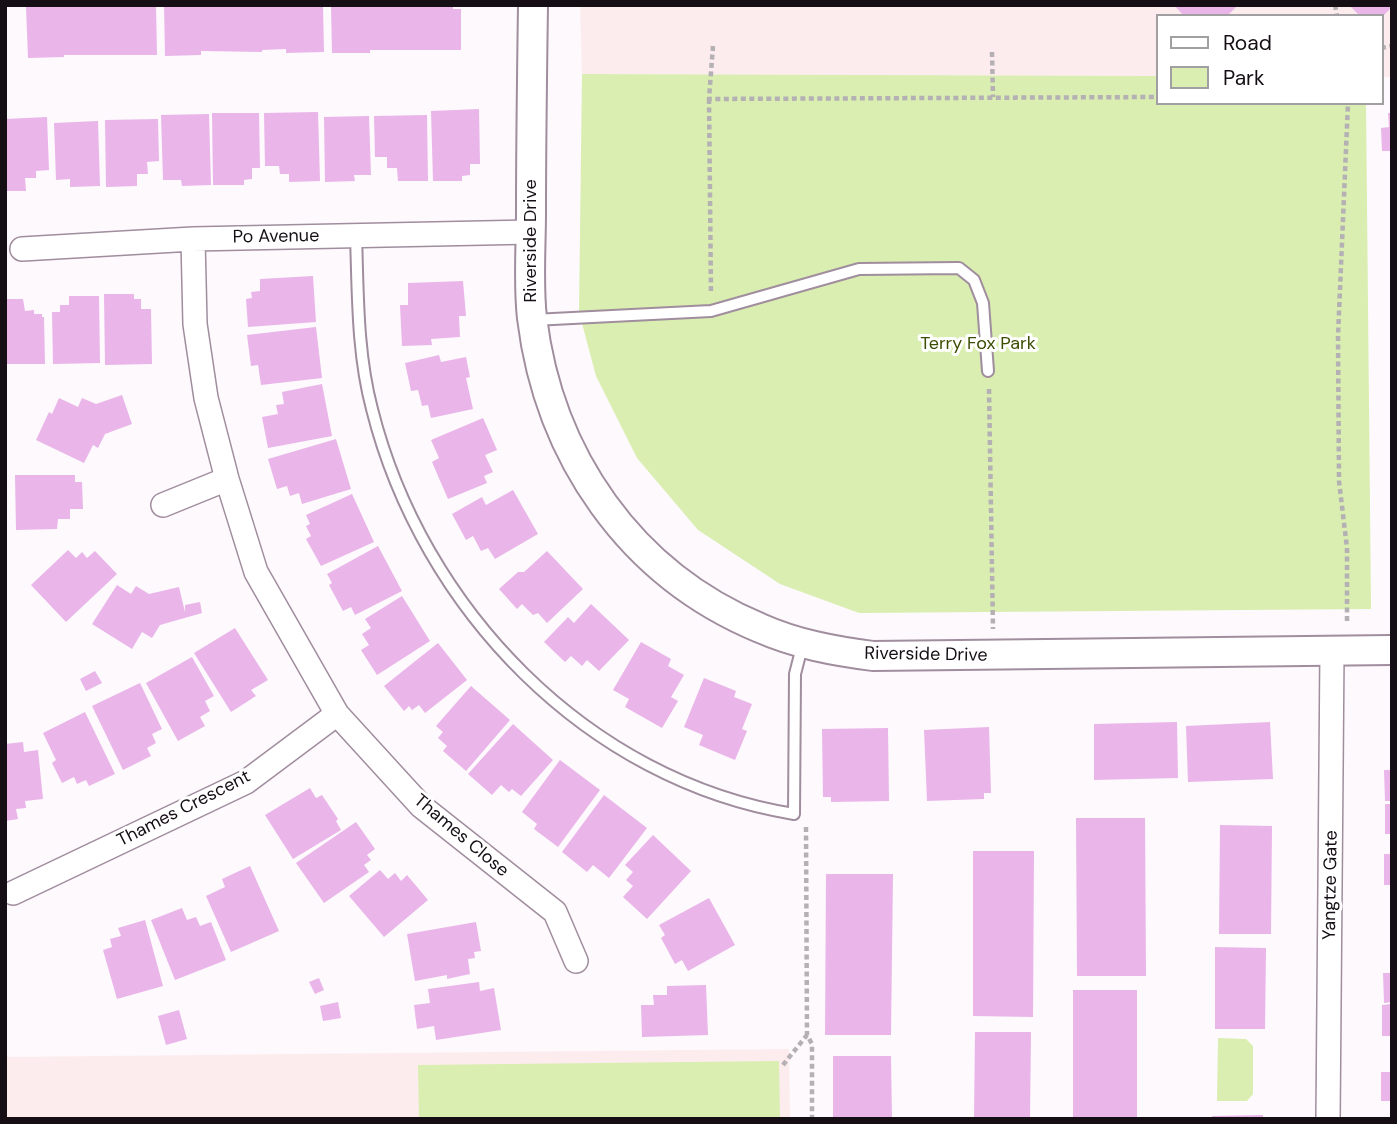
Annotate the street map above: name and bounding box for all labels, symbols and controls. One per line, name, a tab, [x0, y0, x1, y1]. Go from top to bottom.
legend	[1156, 14, 1383, 105]
text: Road	[1223, 29, 1272, 57]
text: Park	[1223, 64, 1264, 92]
street label: Riverside Drive	[520, 179, 542, 303]
street label: Po Avenue	[233, 225, 319, 249]
park label: Terry Fox Park	[920, 333, 1036, 355]
street label: Riverside Drive	[864, 643, 988, 667]
street label: Thames Crescent	[114, 766, 254, 852]
street label: Thames Close	[409, 790, 513, 882]
street label: Yangtze Gate	[1319, 830, 1343, 940]

